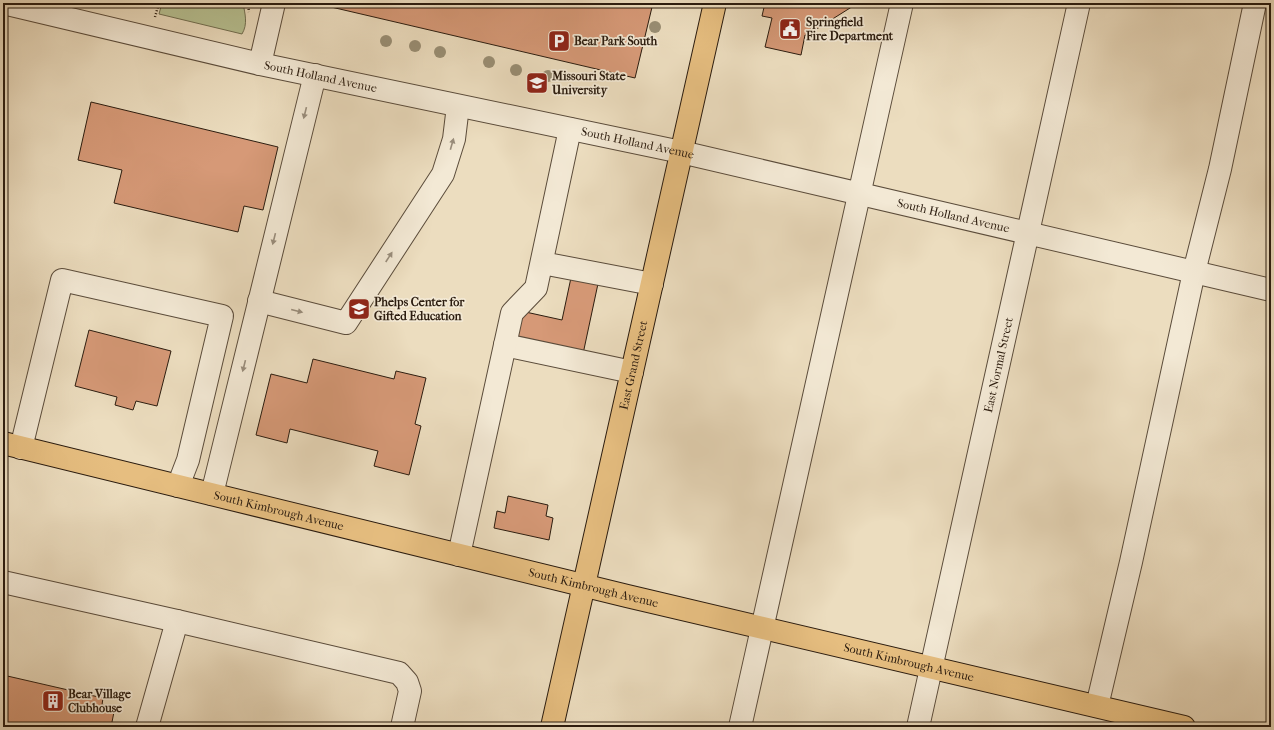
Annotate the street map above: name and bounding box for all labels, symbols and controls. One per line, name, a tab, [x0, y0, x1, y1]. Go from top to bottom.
place label: Springfield Fire Department	[805, 15, 894, 44]
public building icon: Springfield Fire Department	[777, 16, 803, 42]
parking icon: Bear Park South	[546, 28, 572, 54]
place label: Bear Park South	[574, 34, 658, 48]
street label: South Holland Avenue	[263, 58, 378, 95]
place label: Missouri State University	[551, 69, 626, 98]
school or university icon: Missouri State University	[524, 70, 550, 96]
one-way arrow	[302, 107, 308, 119]
street label: South Holland Avenue	[580, 124, 696, 162]
one-way arrow	[450, 138, 456, 150]
street label: South Holland Avenue	[896, 196, 1011, 236]
one-way arrow	[271, 233, 277, 246]
one-way arrow	[386, 251, 393, 263]
place label: Phelps Center for Gifted Education	[374, 295, 465, 323]
school or university icon: Phelps Center for Gifted Education	[346, 296, 372, 322]
one-way arrow	[291, 308, 303, 314]
street label: East Normal Street	[981, 315, 1016, 414]
street label: East Grand Street	[617, 318, 650, 411]
one-way arrow	[240, 360, 246, 372]
street label: South Kimbrough Avenue	[212, 488, 345, 533]
street label: South Kimbrough Avenue	[527, 565, 660, 610]
street label: South Kimbrough Avenue	[842, 640, 975, 684]
place label: Bear Village Clubhouse	[68, 687, 131, 715]
building icon: Bear Village Clubhouse	[40, 688, 66, 714]

